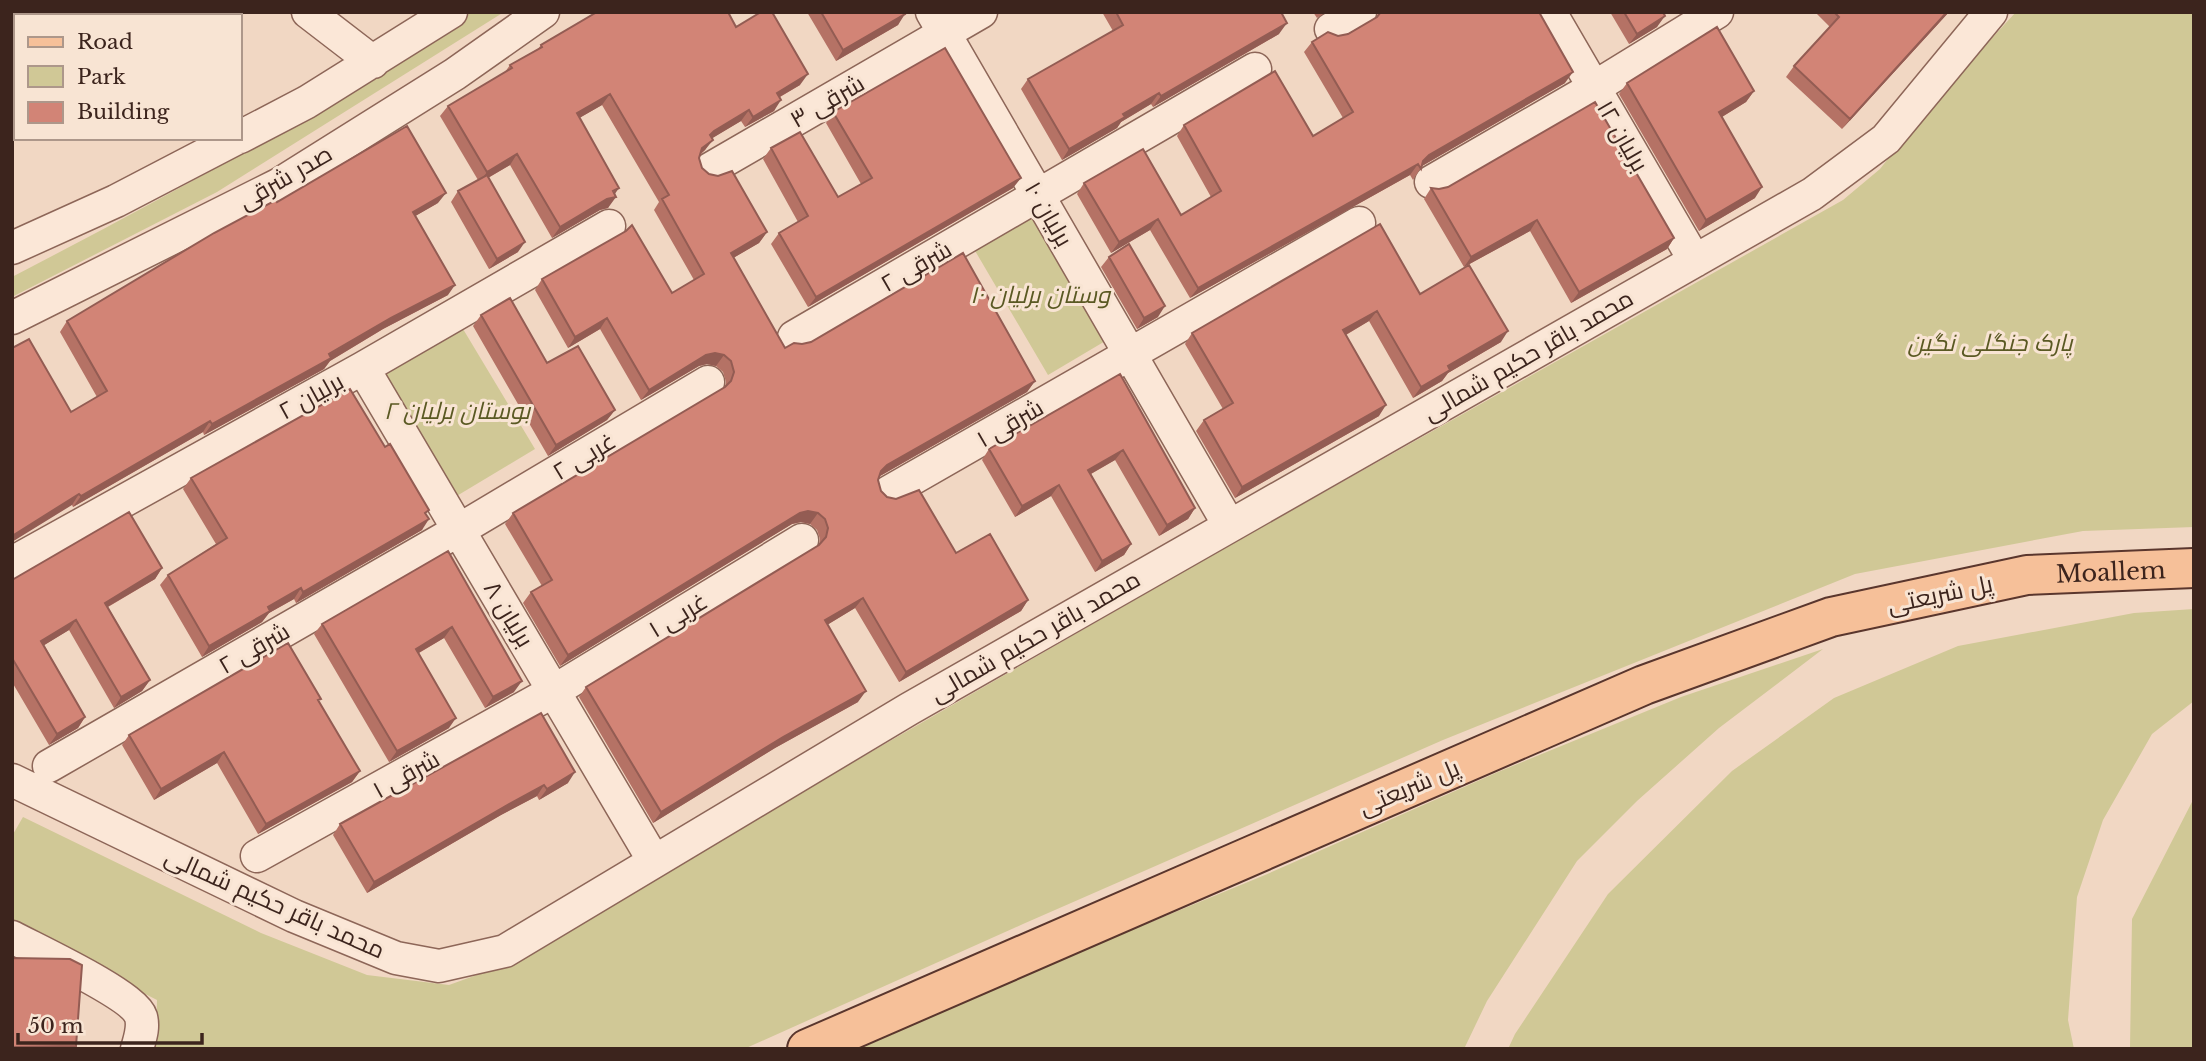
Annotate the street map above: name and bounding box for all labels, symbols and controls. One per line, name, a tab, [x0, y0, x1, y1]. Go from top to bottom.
legend	[14, 14, 242, 140]
text: Road	[77, 29, 133, 55]
text: Park	[77, 64, 126, 90]
street label: ۳ شرقی	[785, 68, 869, 134]
street label: برلیان ۱۲	[1591, 95, 1655, 177]
text: Building	[77, 99, 170, 125]
street label: صدر شرقی	[233, 139, 337, 215]
street label: برلیان ۱۰	[1019, 176, 1079, 252]
street label: ۲ شرقی	[875, 234, 957, 298]
park label: وستان برلیان ۱۰	[970, 280, 1112, 309]
street label: محمد باقر حکیم شمالی	[1418, 283, 1639, 429]
park label: پارک جنگلی نگین	[1908, 328, 2074, 359]
street label: برلیان ۲	[273, 366, 349, 426]
street label: ۱ شرقی	[972, 392, 1048, 454]
park label: بوستان برلیان ۲	[384, 396, 532, 425]
street label: ۲ غربی	[547, 426, 621, 486]
street label: Moallem	[2055, 555, 2166, 588]
street label: محمد باقر حکیم شمالی	[925, 564, 1146, 710]
street label: پل شریعتی	[1885, 569, 1996, 621]
street label: برلیان ۸	[478, 576, 540, 652]
street label: ۱ غربی	[643, 586, 713, 644]
street label: ۲ شرقی	[213, 616, 295, 680]
street label: ۱ شرقی	[367, 744, 445, 804]
street label: پل شریعتی	[1354, 753, 1465, 823]
street label: محمد باقر حکیم شمالی	[160, 841, 390, 966]
scale bar	[18, 1002, 201, 1046]
text: 50 m	[28, 1013, 84, 1039]

